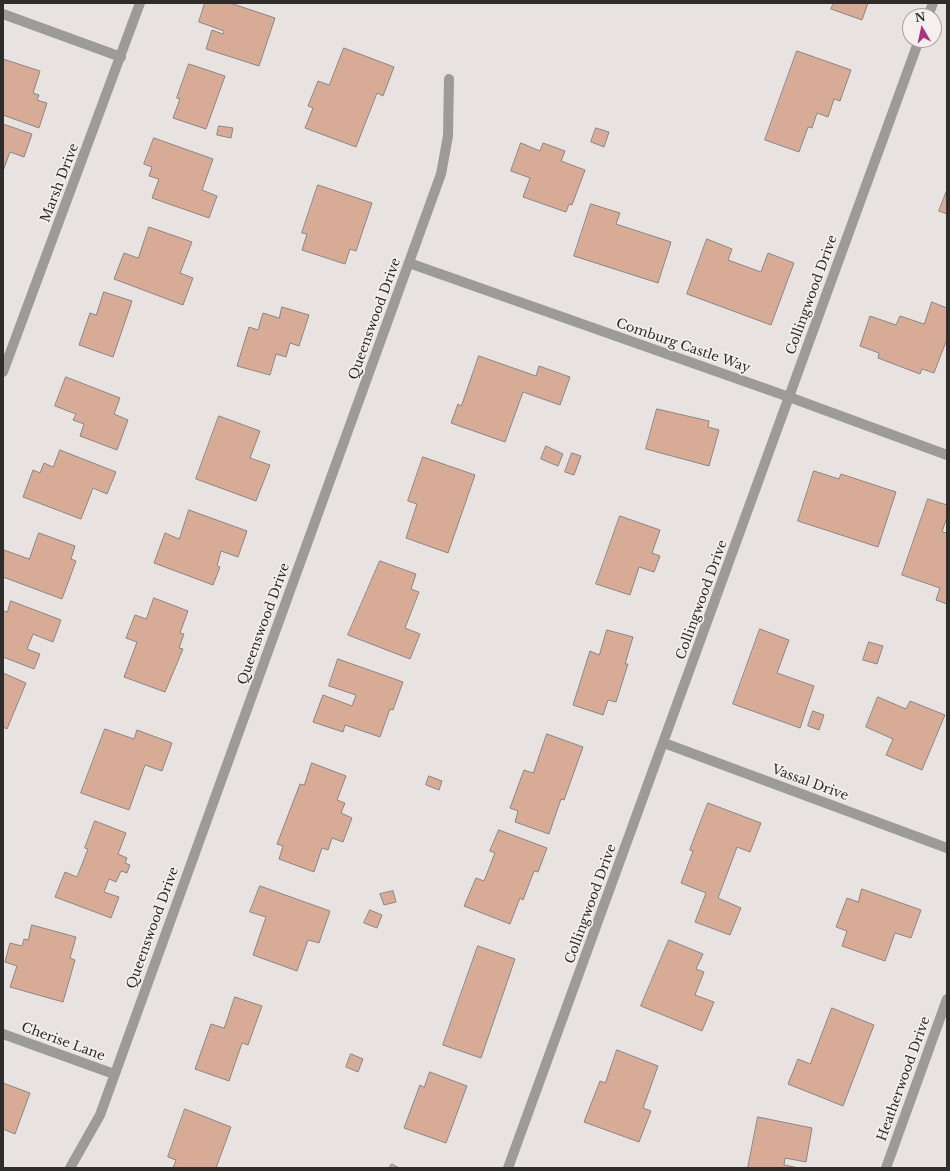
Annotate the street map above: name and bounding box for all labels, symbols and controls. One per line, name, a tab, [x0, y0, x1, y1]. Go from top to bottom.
north arrow	[902, 8, 942, 48]
text: N	[914, 9, 926, 25]
street label: Marsh Drive	[38, 141, 82, 225]
street label: Collingwood Drive	[783, 233, 841, 357]
street label: Queenswood Drive	[346, 256, 404, 382]
street label: Comburg Castle Way	[614, 316, 752, 376]
street label: Collingwood Drive	[673, 538, 731, 662]
street label: Queenswood Drive	[235, 561, 293, 687]
street label: Vassal Drive	[770, 762, 850, 804]
street label: Collingwood Drive	[562, 842, 620, 966]
street label: Queenswood Drive	[124, 865, 182, 991]
street label: Heatherwood Drive	[874, 1015, 934, 1143]
street label: Cherise Lane	[19, 1020, 107, 1064]

